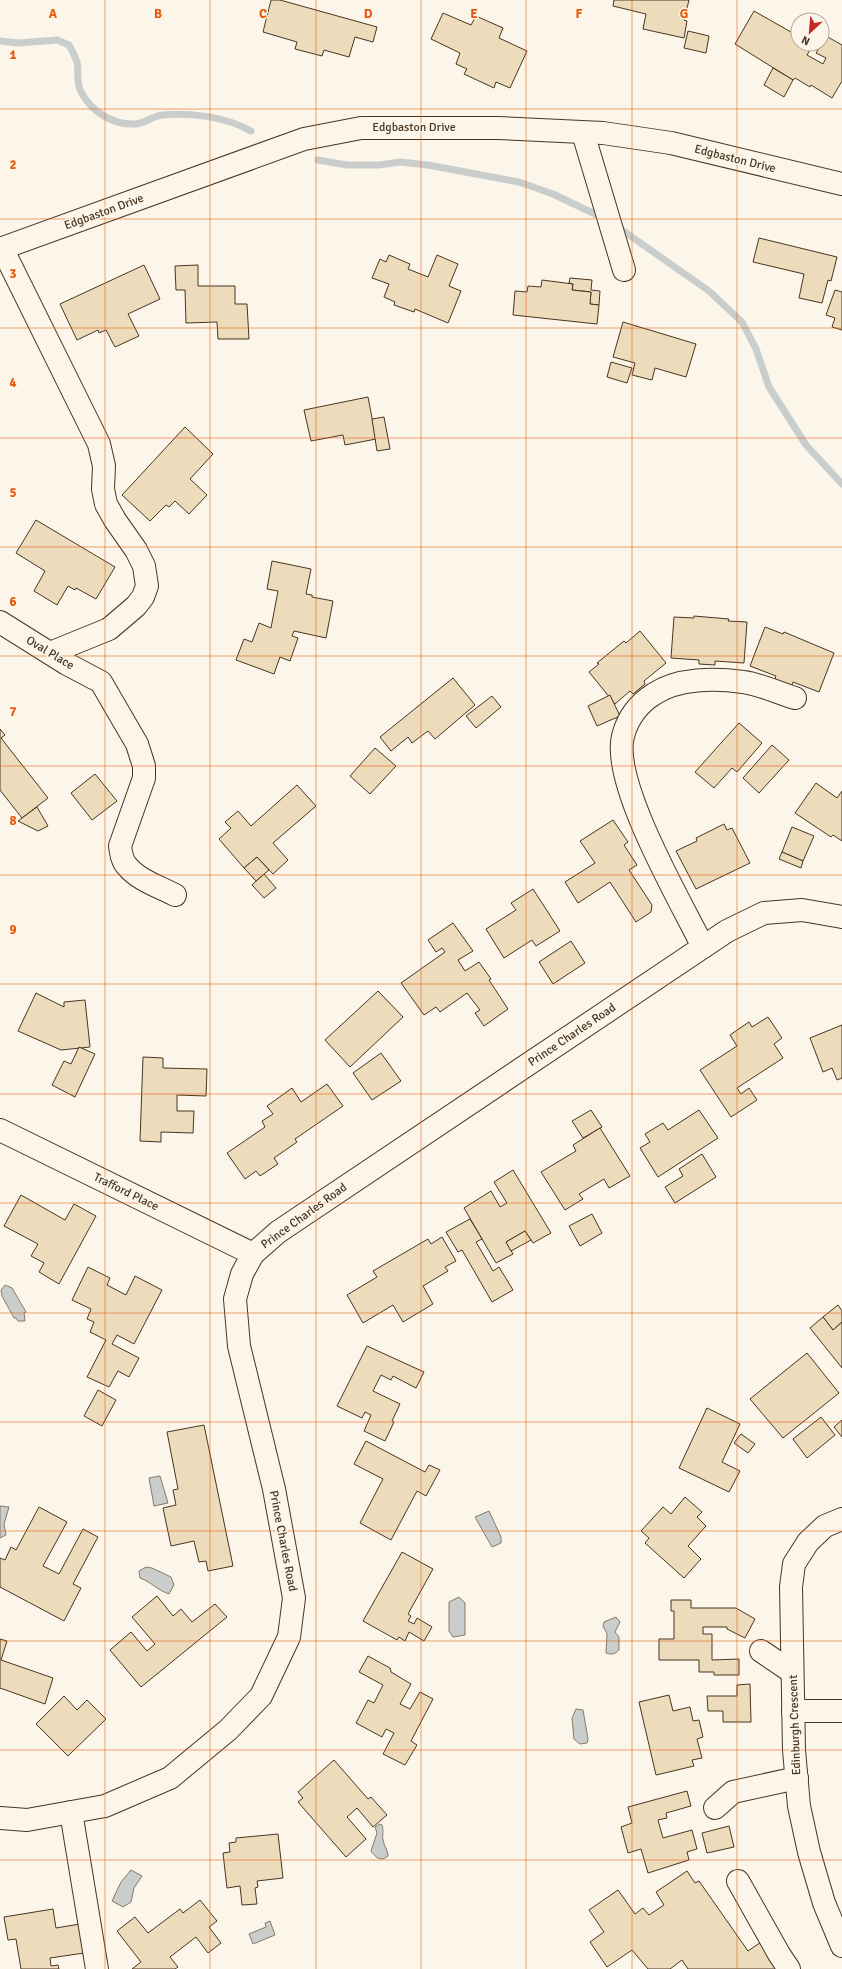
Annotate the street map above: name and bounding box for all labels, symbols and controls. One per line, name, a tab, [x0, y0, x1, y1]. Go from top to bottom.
text: A	[49, 6, 58, 22]
text: B	[154, 6, 162, 22]
text: C	[259, 6, 267, 22]
text: D	[364, 6, 373, 22]
text: E	[470, 6, 478, 22]
text: F	[576, 6, 583, 22]
text: G	[680, 6, 688, 22]
north arrow	[790, 12, 830, 52]
text: N	[800, 33, 812, 48]
text: 1	[9, 47, 17, 63]
street label: Edgbaston Drive	[372, 120, 456, 135]
street label: Edgbaston Drive	[693, 142, 777, 176]
text: 2	[9, 157, 17, 173]
street label: Edgbaston Drive	[62, 191, 146, 233]
text: 3	[9, 266, 17, 282]
text: 4	[9, 375, 17, 391]
text: 5	[9, 485, 17, 501]
text: 6	[9, 594, 17, 610]
street label: Oval Place	[23, 633, 77, 673]
text: 7	[9, 704, 17, 720]
text: 8	[9, 813, 17, 829]
text: 9	[9, 922, 17, 938]
street label: Prince Charles Road	[525, 1000, 619, 1070]
street label: Trafford Place	[91, 1170, 161, 1214]
street label: Prince Charles Road	[258, 1180, 350, 1252]
street label: Prince Charles Road	[266, 1489, 300, 1593]
street label: Edinburgh Crescent	[786, 1674, 804, 1776]

